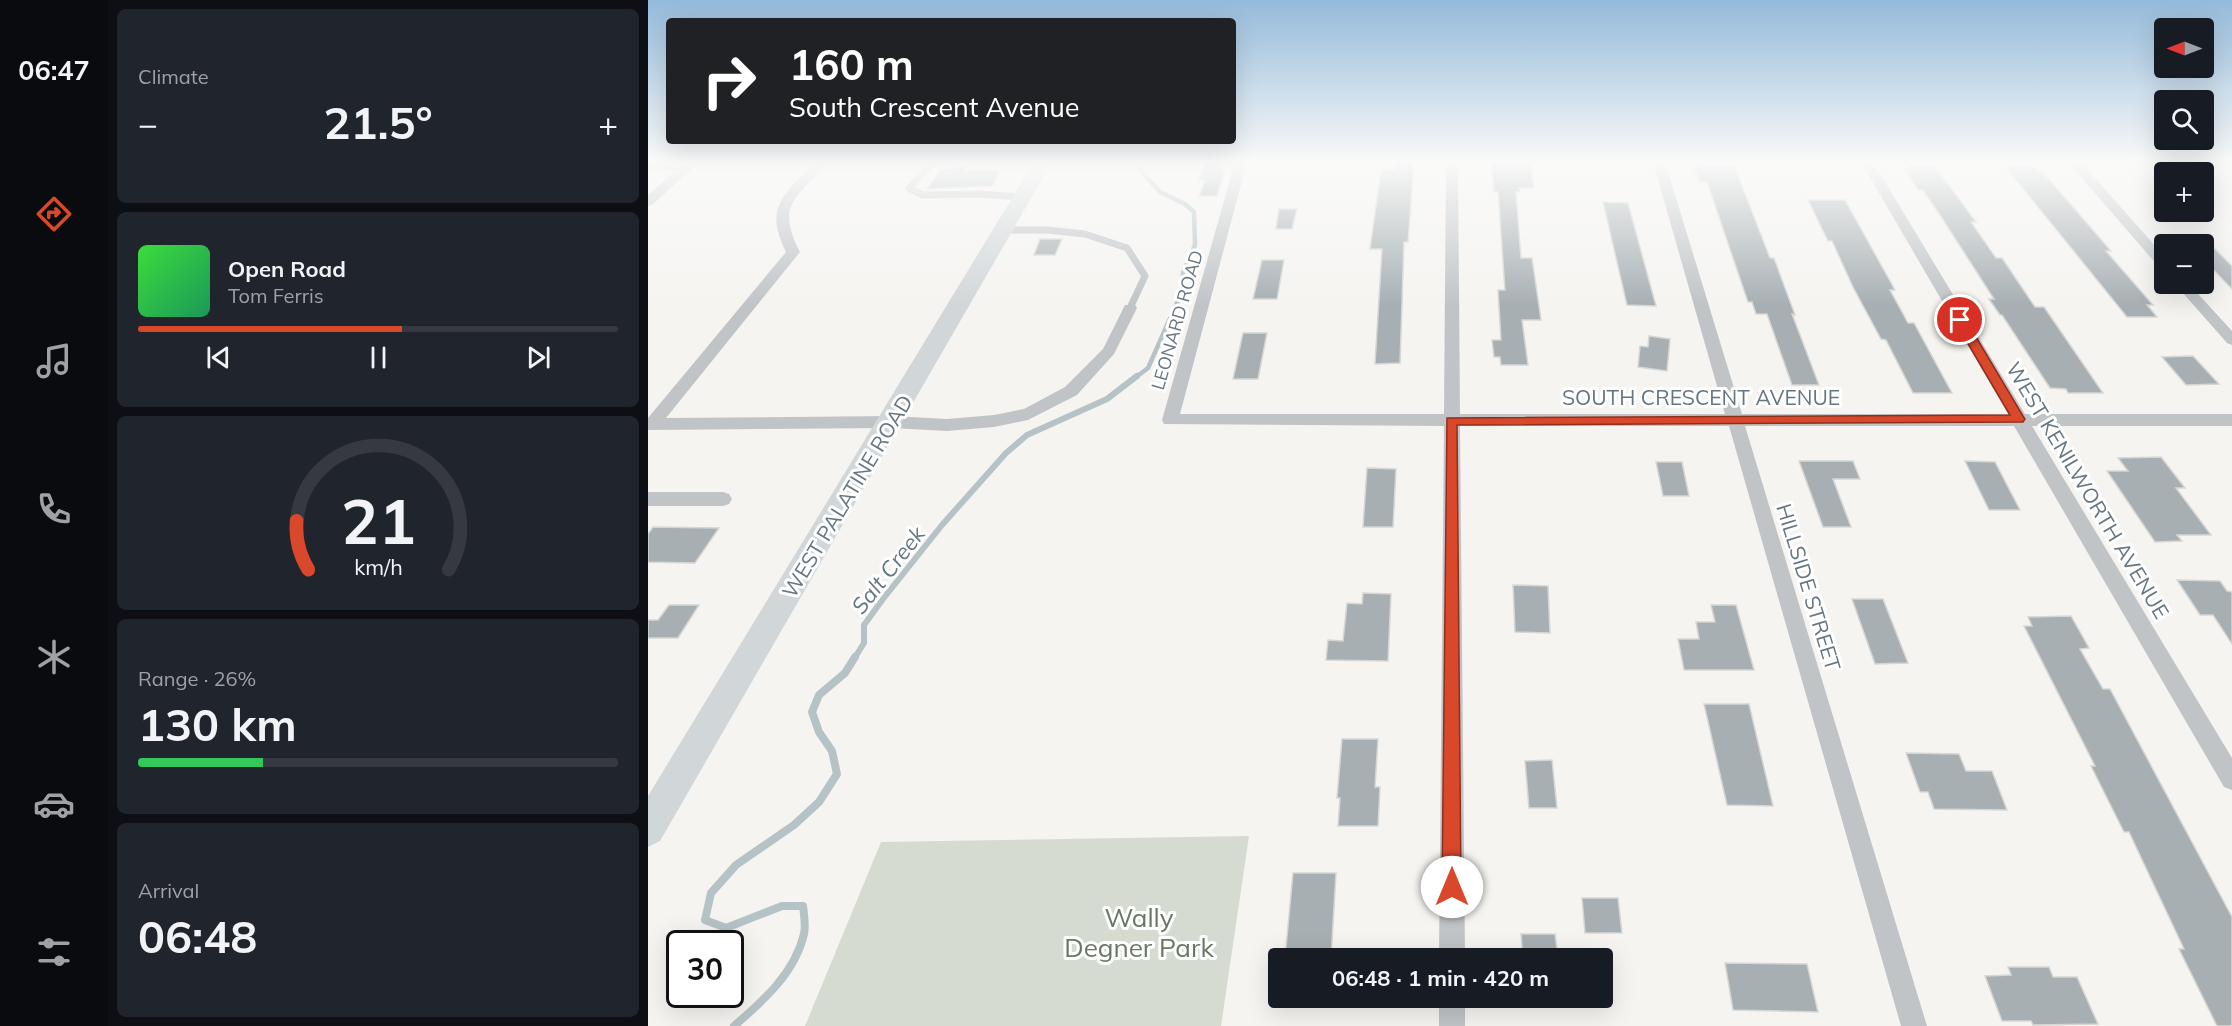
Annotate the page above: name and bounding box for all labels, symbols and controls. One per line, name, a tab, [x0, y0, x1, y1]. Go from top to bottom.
north arrow	[2154, 18, 2214, 78]
map controls	[2154, 18, 2214, 294]
text: 160 m	[789, 38, 914, 91]
icon: right	[690, 42, 768, 120]
text: 06:47	[18, 53, 90, 87]
text: Climate	[138, 64, 209, 89]
text: South Crescent Avenue	[789, 90, 1079, 124]
button: search	[2154, 90, 2214, 150]
text: 21.5°	[323, 94, 433, 150]
text: −	[138, 103, 158, 144]
text: +	[598, 103, 618, 144]
button: +	[2154, 162, 2214, 222]
icon: directions	[33, 193, 75, 235]
button: −	[2154, 234, 2214, 294]
street label: LEONARD ROAD	[1146, 248, 1208, 392]
text: Open Road	[228, 255, 346, 283]
text: Tom Ferris	[228, 283, 324, 308]
pin	[1934, 294, 1985, 345]
icon: arrive	[1943, 303, 1976, 336]
icon: music	[33, 340, 75, 382]
icon: previous	[202, 341, 235, 374]
icon: pause	[362, 341, 395, 374]
icon: next	[522, 341, 555, 374]
street label: WEST KENILWORTH AVENUE	[2001, 357, 2175, 623]
street label: SOUTH CRESCENT AVENUE	[1562, 384, 1840, 410]
street label: WEST PALATINE ROAD	[776, 390, 918, 602]
text: 21	[341, 481, 415, 560]
icon: phone	[33, 488, 75, 530]
street label: HILLSIDE STREET	[1771, 500, 1847, 674]
water label: Salt Creek	[845, 520, 931, 619]
text: km/h	[354, 553, 402, 580]
icon: climate	[33, 636, 75, 678]
text: Range · 26%	[138, 666, 256, 691]
text: 130 km	[138, 696, 297, 752]
icon: car	[33, 783, 75, 825]
position arrow	[1420, 855, 1484, 919]
text: Arrival	[138, 878, 199, 903]
park label: Wally Degner Park	[1064, 901, 1214, 964]
text: 06:48	[138, 908, 257, 964]
speed limit sign: 30	[666, 930, 744, 1008]
icon: filters	[33, 931, 75, 973]
text: 06:48 · 1 min · 420 m	[1332, 964, 1549, 992]

